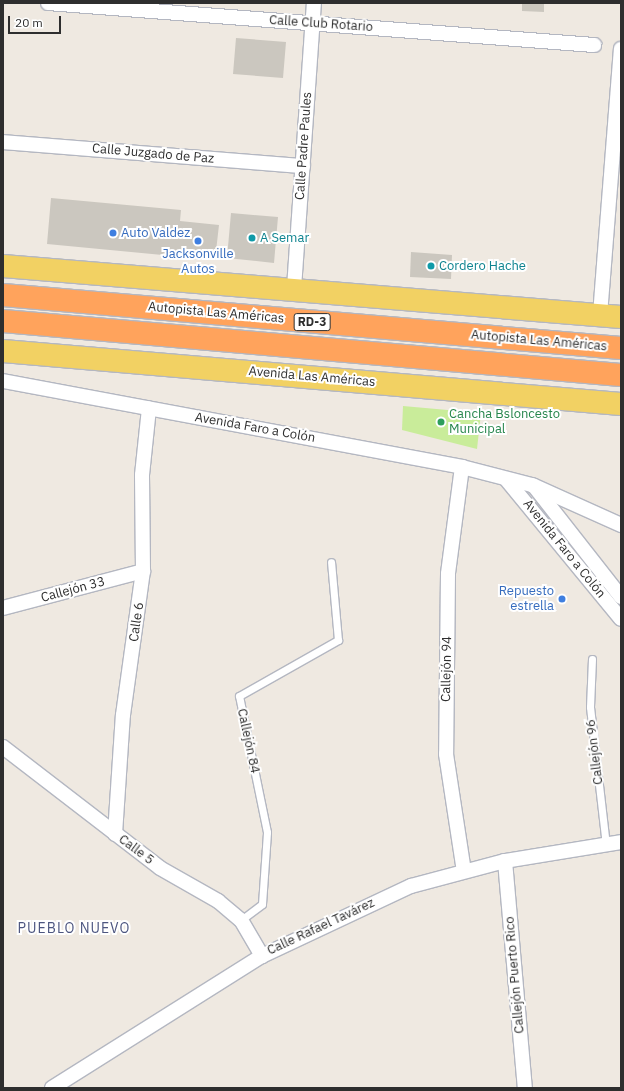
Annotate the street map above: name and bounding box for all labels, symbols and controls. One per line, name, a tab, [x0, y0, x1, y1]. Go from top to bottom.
scale bar	[10, 8, 63, 34]
street label: Calle Club Rotario	[269, 13, 373, 35]
text: 20 m	[15, 15, 43, 30]
street label: Calle Padre Paules	[292, 91, 316, 201]
street label: Calle Juzgado de Paz	[91, 141, 215, 167]
place label: Auto Valdez	[121, 225, 190, 241]
marker: Auto Valdez	[108, 228, 118, 238]
place label: A Semar	[260, 230, 309, 246]
marker: A Semar	[247, 233, 257, 243]
marker: Jacksonville Autos	[193, 236, 203, 246]
place label: Jacksonville Autos	[162, 247, 234, 278]
place label: Cordero Hache	[439, 258, 526, 274]
marker: Cordero Hache	[426, 261, 436, 271]
street label: Autopista Las Américas	[147, 299, 285, 327]
road number: RD-3	[293, 312, 331, 332]
street label: Autopista Las Américas	[470, 327, 608, 355]
street label: Avenida Las Américas	[248, 364, 376, 390]
place label: Cancha Bsloncesto Municipal	[449, 407, 560, 438]
street label: Avenida Faro a Colón	[194, 410, 316, 446]
marker: Cancha Bsloncesto Municipal	[436, 417, 446, 427]
street label: Avenida Faro a Colón	[520, 497, 608, 601]
street label: Callejón 33	[39, 574, 107, 606]
place label: Repuesto estrella	[499, 584, 554, 615]
marker: Repuesto estrella	[557, 594, 567, 604]
street label: Calle 6	[126, 601, 148, 643]
street label: Callejón 94	[439, 636, 455, 702]
street label: Callejón 84	[234, 707, 262, 775]
street label: Callejón 96	[583, 718, 607, 786]
street label: Calle 5	[115, 832, 157, 868]
street label: Calle Rafael Tavárez	[265, 895, 377, 959]
street label: Callejón Puerto Rico	[502, 916, 528, 1034]
district label: PUEBLO NUEVO	[18, 920, 130, 936]

